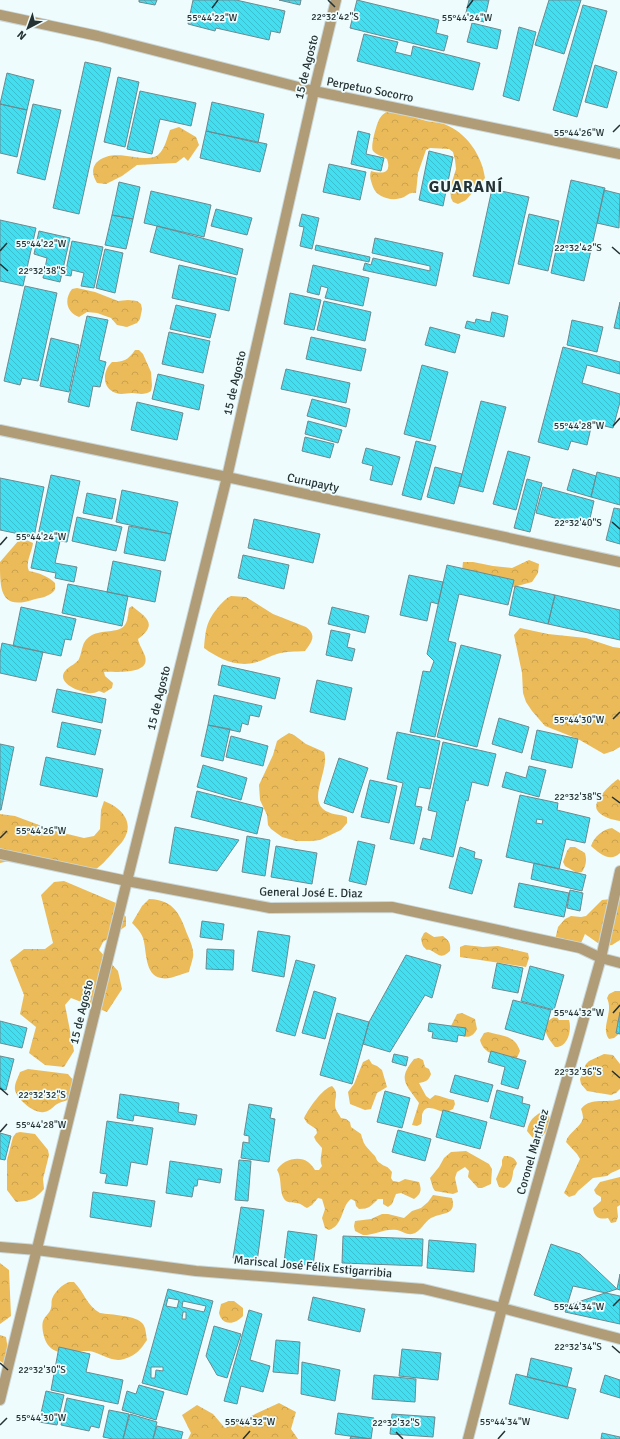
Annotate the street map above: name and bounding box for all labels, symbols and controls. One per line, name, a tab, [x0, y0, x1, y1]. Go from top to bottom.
north arrow	[8, 8, 48, 48]
text: 22°32'42"S	[311, 11, 359, 23]
text: 55°44'22"W	[187, 12, 238, 24]
text: 55°44'24"W	[442, 12, 493, 24]
text: N	[15, 28, 29, 43]
street label: 15 de Agosto	[292, 33, 322, 101]
street label: Perpetuo Socorro	[325, 74, 415, 106]
text: 55°44'26"W	[554, 127, 605, 139]
district label: GUARANÍ	[429, 177, 503, 197]
text: 55°44'22"W	[16, 238, 67, 250]
text: 22°32'42"S	[554, 242, 602, 254]
text: 22°32'38"S	[18, 265, 66, 277]
street label: 15 de Agosto	[220, 349, 250, 417]
text: 55°44'28"W	[554, 420, 605, 432]
street label: Curupayty	[286, 470, 341, 496]
text: 22°32'40"S	[554, 517, 602, 529]
text: 55°44'24"W	[16, 531, 67, 543]
street label: 15 de Agosto	[144, 664, 174, 732]
text: 55°44'30"W	[554, 714, 605, 726]
text: 22°32'38"S	[554, 791, 602, 803]
text: 55°44'26"W	[16, 825, 67, 837]
street label: General José E. Diaz	[259, 885, 363, 901]
street label: 15 de Agosto	[67, 978, 97, 1046]
text: 55°44'32"W	[554, 1007, 605, 1019]
text: 22°32'36"S	[554, 1066, 602, 1078]
text: 22°32'32"S	[18, 1089, 66, 1101]
street label: Coronel Martínez	[514, 1107, 552, 1197]
text: 55°44'28"W	[16, 1119, 67, 1131]
street label: Mariscal José Félix Estigarribia	[233, 1253, 393, 1281]
text: 55°44'34"W	[554, 1301, 605, 1313]
text: 22°32'34"S	[554, 1341, 602, 1353]
text: 22°32'30"S	[18, 1364, 66, 1376]
text: 55°44'30"W	[16, 1412, 67, 1424]
text: 55°44'32"W	[225, 1416, 276, 1428]
text: 55°44'34"W	[480, 1416, 531, 1428]
text: 22°32'32"S	[372, 1417, 420, 1429]

